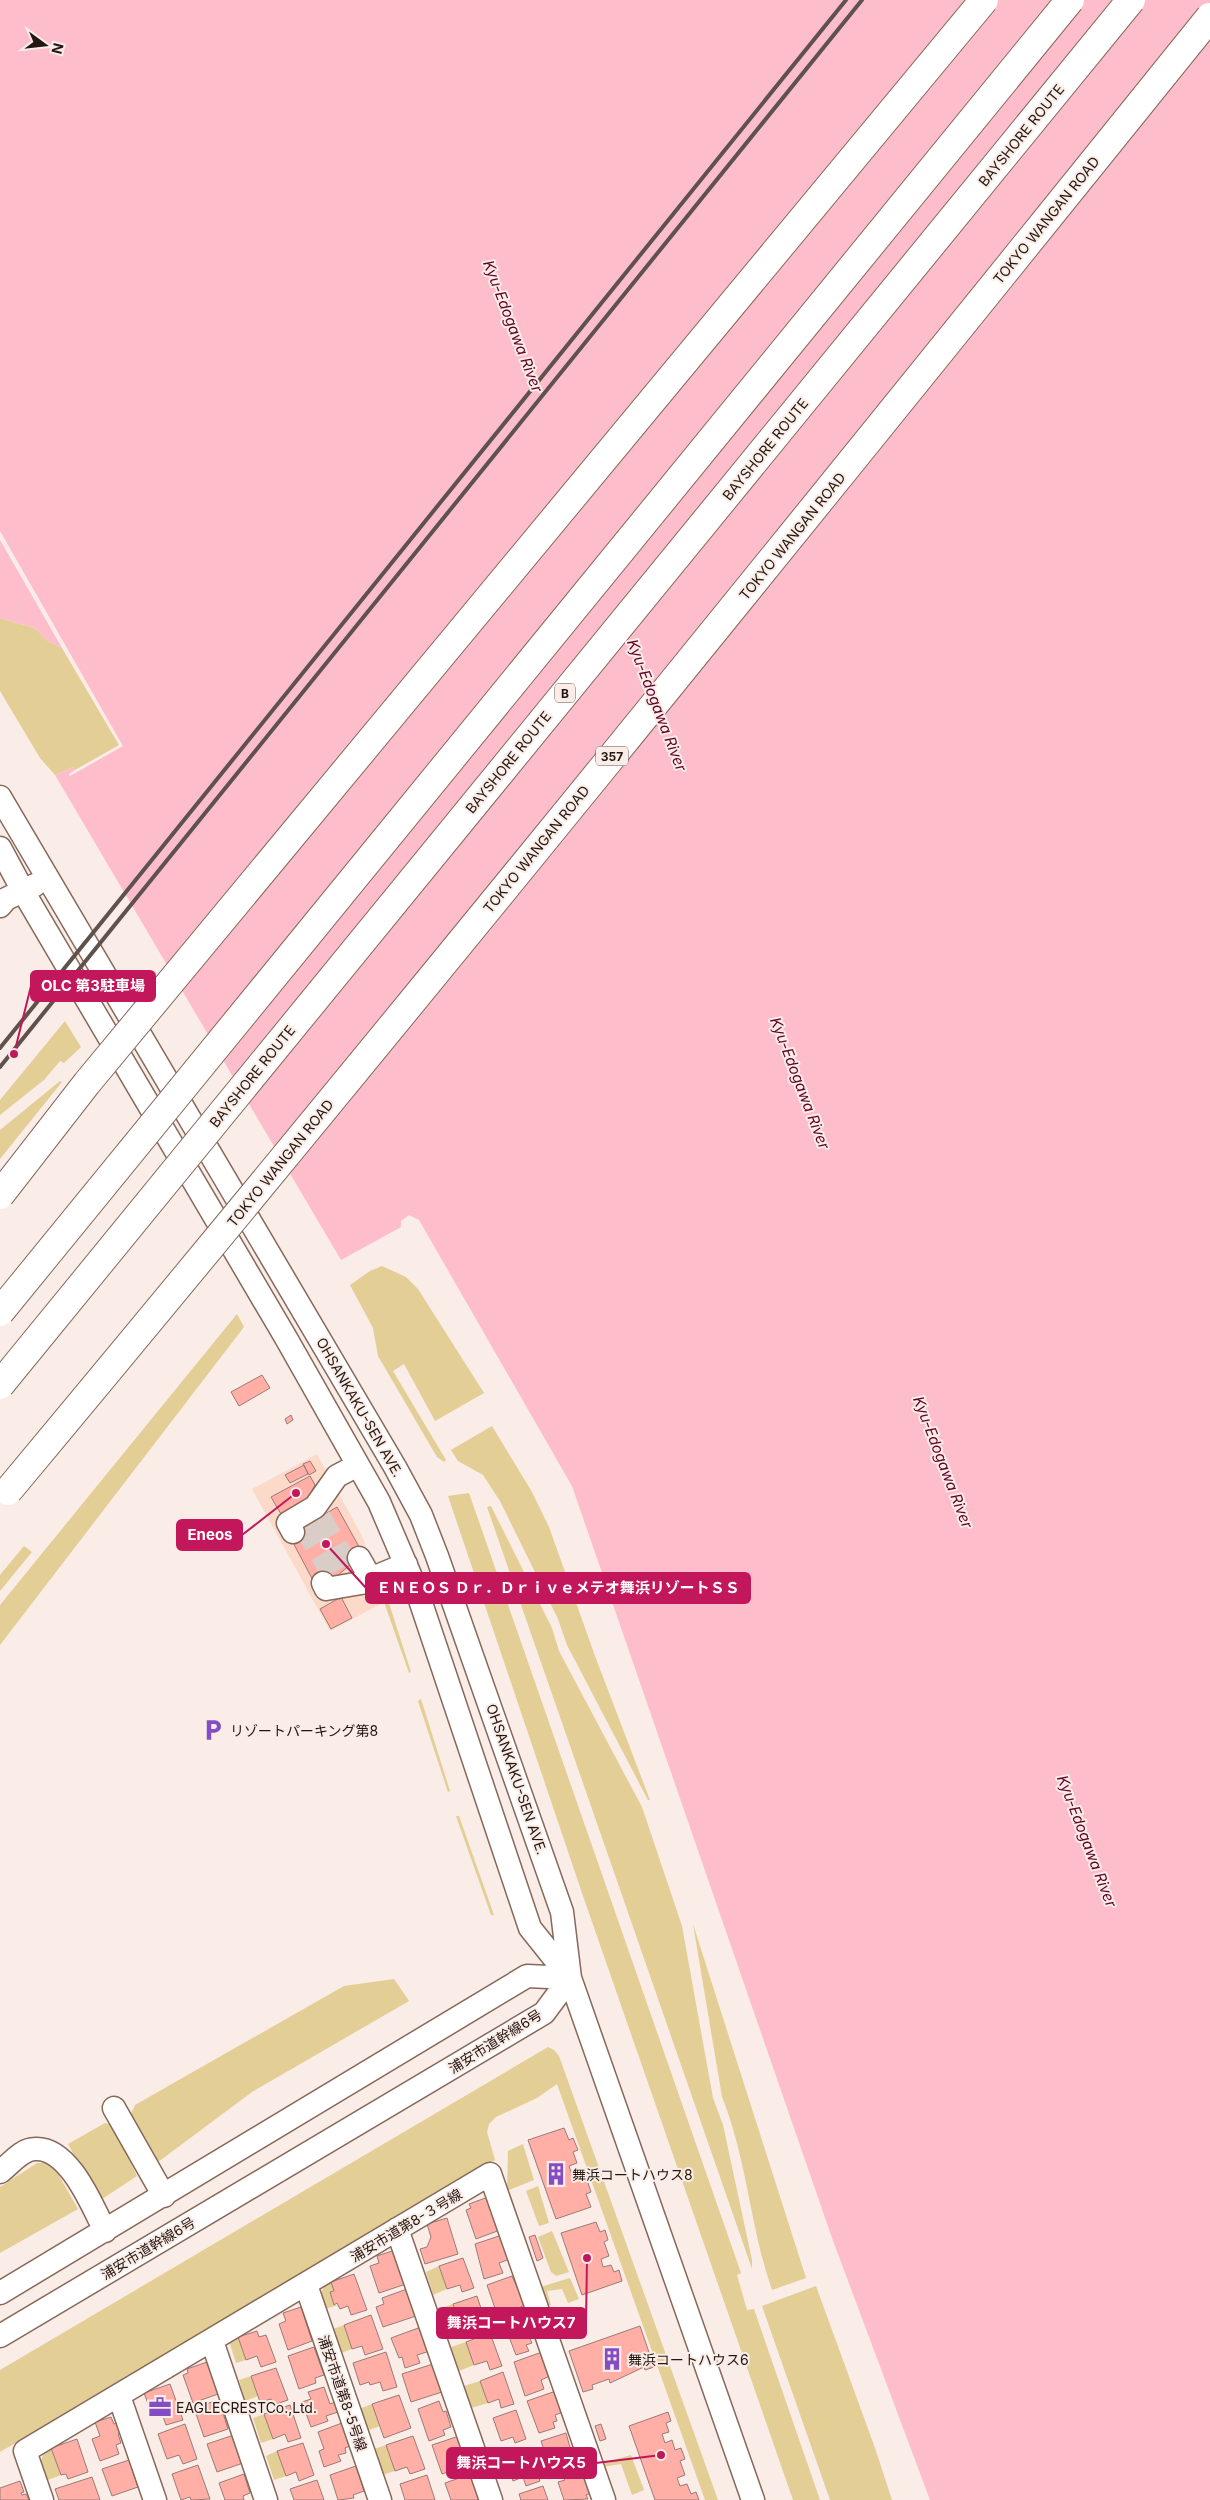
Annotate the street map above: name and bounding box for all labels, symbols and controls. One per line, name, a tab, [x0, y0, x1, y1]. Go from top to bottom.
north arrow	[20, 20, 70, 70]
text: N	[48, 41, 68, 56]
street label: BAYSHORE ROUTE	[975, 81, 1067, 189]
street label: TOKYO WANGAN ROAD	[989, 153, 1103, 287]
water label: Kyu-Edogawa River	[479, 257, 547, 395]
street label: BAYSHORE ROUTE	[719, 395, 811, 503]
street label: TOKYO WANGAN ROAD	[735, 469, 849, 603]
water label: Kyu-Edogawa River	[623, 636, 691, 774]
road number: B	[555, 684, 575, 702]
street label: BAYSHORE ROUTE	[462, 708, 554, 816]
road number: 357	[596, 746, 628, 766]
street label: TOKYO WANGAN ROAD	[479, 782, 593, 916]
callout: OLC 第3駐車場	[31, 971, 155, 1001]
text: OLC 第3駐車場	[41, 976, 145, 995]
water label: Kyu-Edogawa River	[766, 1014, 834, 1152]
street label: BAYSHORE ROUTE	[206, 1022, 298, 1130]
street label: TOKYO WANGAN ROAD	[223, 1096, 337, 1230]
street label: OHSANKAKU-SEN AVE.	[313, 1334, 407, 1480]
water label: Kyu-Edogawa River	[909, 1393, 977, 1531]
callout: Eneos	[177, 1520, 242, 1550]
text: Eneos	[188, 1525, 233, 1544]
callout: ＥＮＥＯＳ Ｄｒ．Ｄｒｉｖｅメテオ舞浜リゾートＳＳ	[366, 1573, 750, 1603]
text: ＥＮＥＯＳ Ｄｒ．Ｄｒｉｖｅメテオ舞浜リゾートＳＳ	[376, 1578, 740, 1597]
street label: OHSANKAKU-SEN AVE.	[483, 1701, 551, 1857]
parking icon: リゾートパーキング第8	[200, 1717, 226, 1743]
place label: リゾートパーキング第8	[230, 1722, 378, 1739]
water label: Kyu-Edogawa River	[1053, 1772, 1121, 1910]
street label: 浦安市道幹線6号	[445, 2006, 545, 2076]
building icon: 舞浜コートハウス8	[543, 2161, 569, 2187]
place label: 舞浜コートハウス8	[572, 2166, 693, 2183]
street label: 浦安市道第8-３号線	[347, 2185, 465, 2265]
street label: 浦安市道幹線6号	[98, 2213, 198, 2283]
callout: 舞浜コートハウス7	[437, 2308, 586, 2338]
text: 舞浜コートハウス7	[447, 2313, 576, 2332]
street label: 浦安市道第8-5号線	[315, 2333, 371, 2453]
building icon: 舞浜コートハウス6	[599, 2346, 625, 2372]
place label: 舞浜コートハウス6	[628, 2351, 749, 2368]
office icon: EAGLECRESTCo.,Ltd.	[147, 2394, 173, 2420]
place label: EAGLECRESTCo.,Ltd.	[176, 2399, 317, 2416]
callout: 舞浜コートハウス5	[447, 2448, 596, 2478]
text: 舞浜コートハウス5	[456, 2453, 586, 2472]

